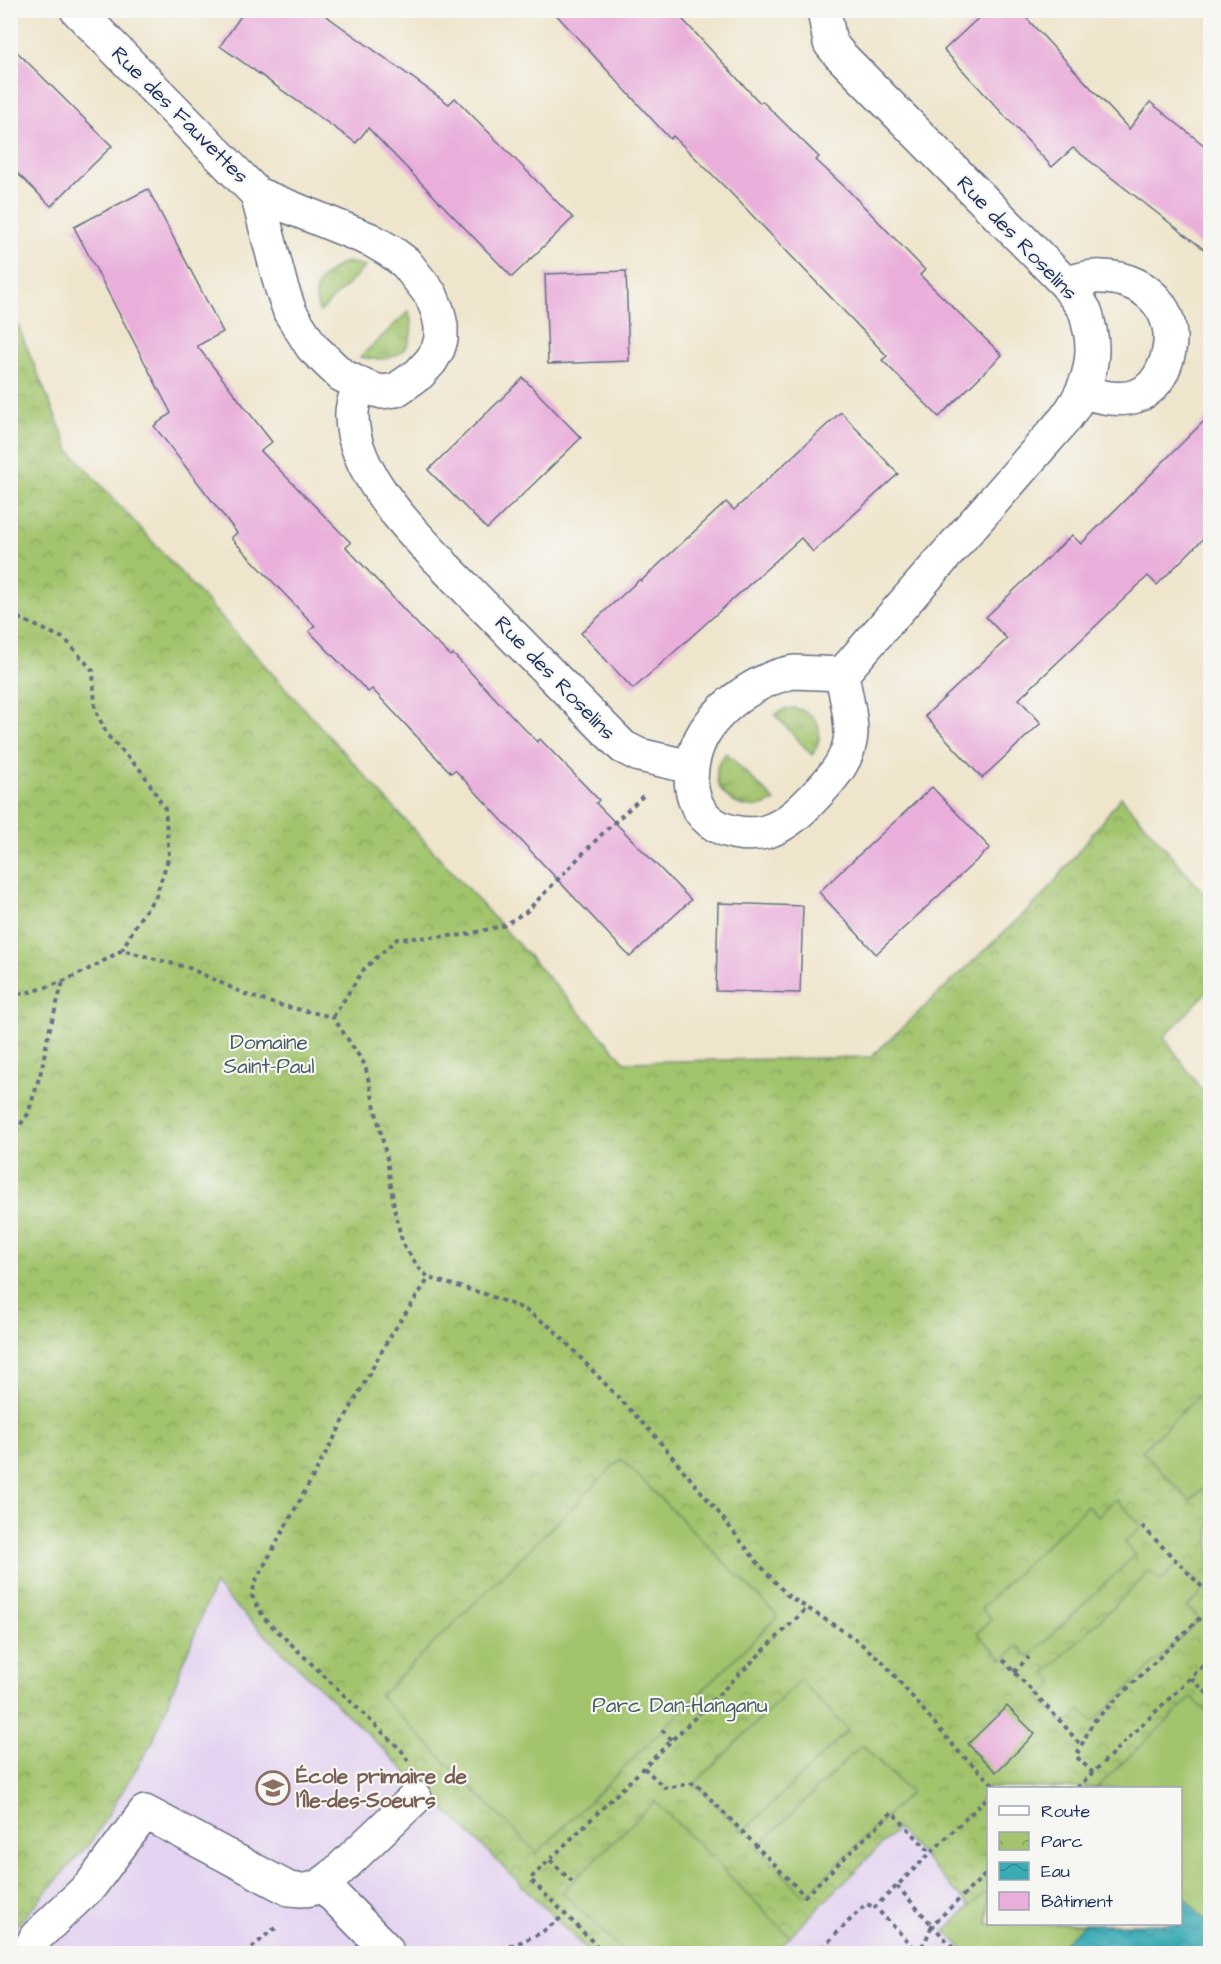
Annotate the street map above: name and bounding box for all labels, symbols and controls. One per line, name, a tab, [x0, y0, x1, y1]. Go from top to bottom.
street label: Rue des Fauvettes	[105, 40, 255, 190]
street label: Rue des Roselins	[950, 169, 1084, 307]
street label: Rue des Roselins	[488, 609, 622, 747]
park label: Domaine Saint-Paul	[224, 1028, 314, 1081]
park label: Parc Dan-Hanganu	[592, 1691, 768, 1722]
place label: École primaire de l'Île-des-Soeurs	[296, 1762, 467, 1815]
school or university icon: École primaire de l'Île-des-Soeurs	[255, 1770, 291, 1806]
legend	[987, 1787, 1182, 1925]
text: Route	[1041, 1799, 1090, 1824]
text: Parc	[1041, 1829, 1083, 1854]
text: Eau	[1041, 1859, 1070, 1884]
text: Bâtiment	[1041, 1889, 1114, 1914]

